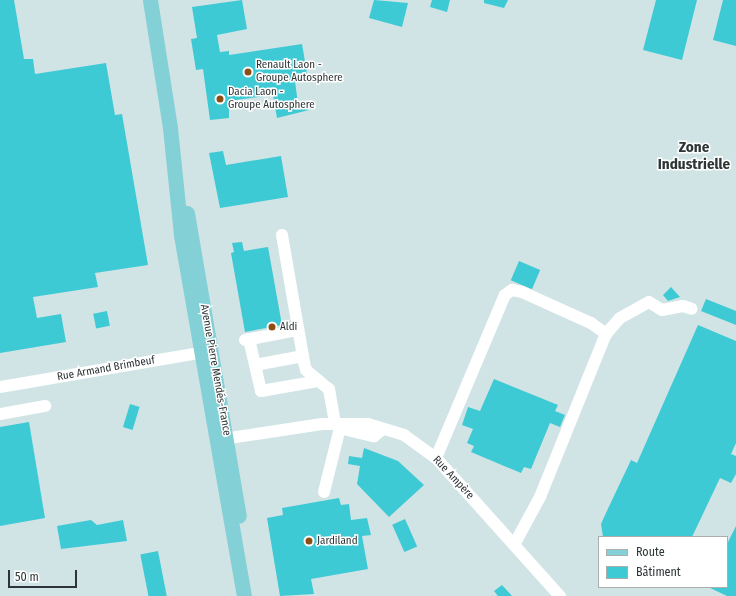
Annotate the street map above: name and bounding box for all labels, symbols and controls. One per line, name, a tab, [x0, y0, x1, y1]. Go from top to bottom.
place label: Renault Laon - Groupe Autosphere	[256, 59, 343, 85]
marker: Renault Laon - Groupe Autosphere	[243, 67, 253, 77]
place label: Dacia Laon - Groupe Autosphere	[228, 86, 315, 112]
marker: Dacia Laon - Groupe Autosphere	[215, 94, 225, 104]
district label: Zone Industrielle	[658, 138, 730, 173]
street label: Avenue Pierre Mendés-France	[197, 303, 233, 437]
place label: Aldi	[280, 320, 297, 334]
marker: Aldi	[267, 322, 277, 332]
street label: Rue Armand Brimbeuf	[56, 354, 156, 384]
street label: Rue Ampère	[430, 454, 476, 502]
place label: Jardiland	[317, 534, 358, 548]
marker: Jardiland	[304, 536, 314, 546]
legend	[598, 536, 728, 588]
text: Route	[636, 545, 665, 559]
scale bar	[10, 562, 79, 588]
text: Bâtiment	[636, 565, 681, 579]
text: 50 m	[15, 570, 39, 584]

